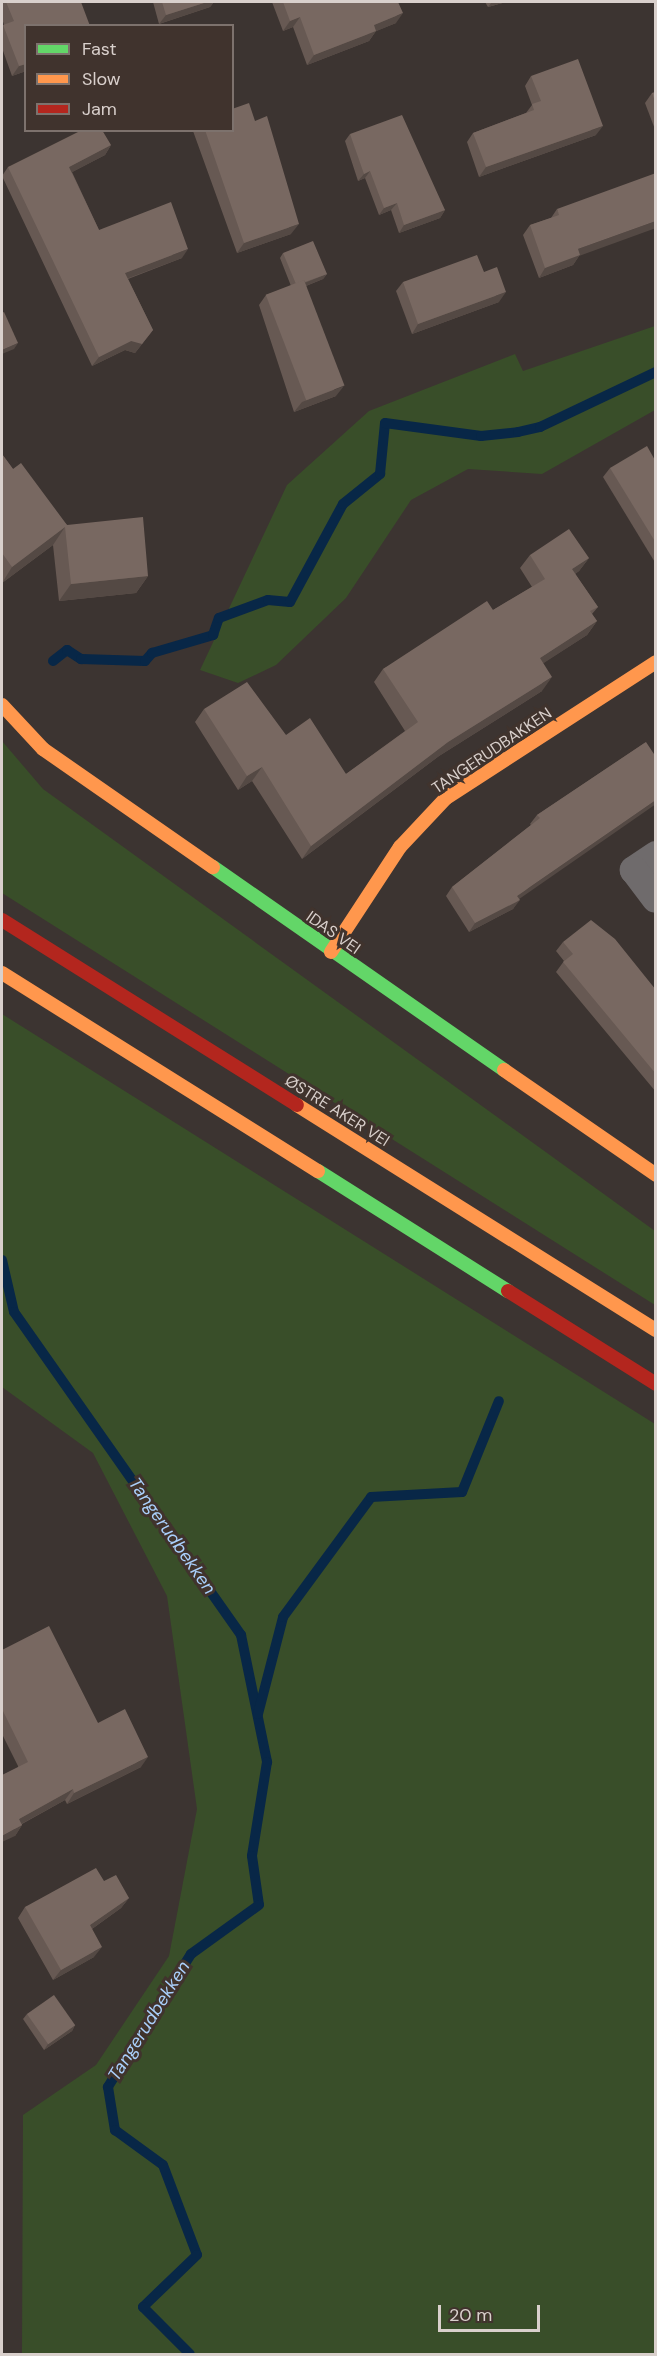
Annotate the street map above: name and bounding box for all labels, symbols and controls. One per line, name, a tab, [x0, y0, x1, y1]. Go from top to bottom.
legend	[24, 24, 234, 132]
text: Fast	[82, 37, 117, 61]
text: Slow	[82, 67, 121, 91]
text: Jam	[82, 97, 117, 121]
street label: TANGERUDBAKKEN	[428, 704, 556, 798]
street label: IDAS VEI	[302, 907, 364, 959]
street label: ØSTRE AKER VEI	[281, 1071, 393, 1151]
water label: Tangerudbekken	[124, 1474, 220, 1598]
water label: Tangerudbekken	[103, 1957, 195, 2085]
scale bar	[441, 2293, 543, 2331]
text: 20 m	[449, 2303, 492, 2327]

